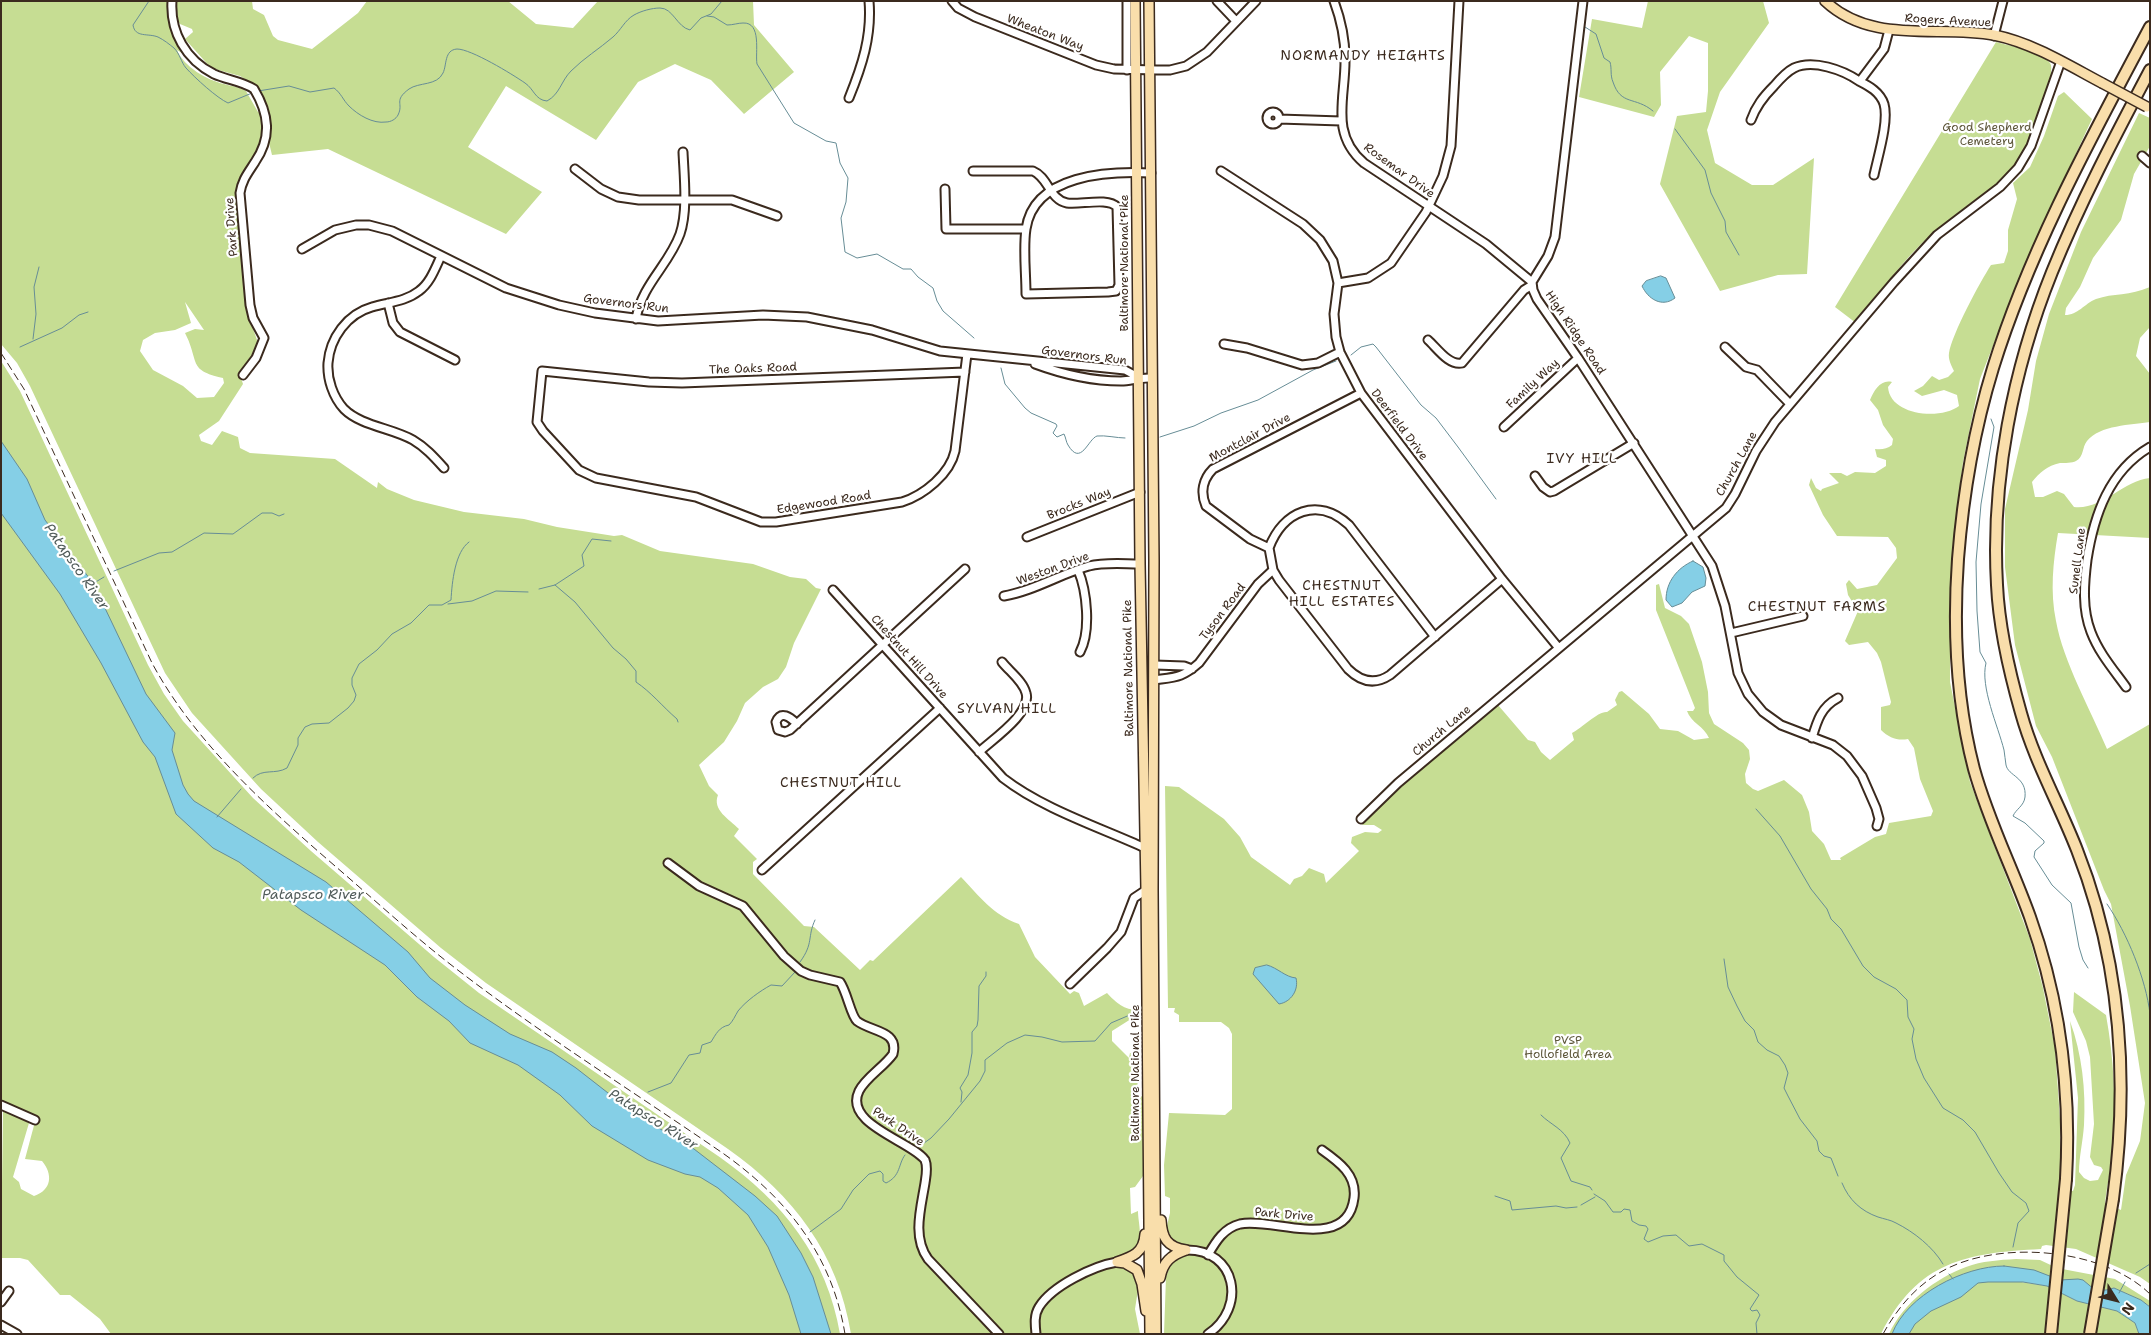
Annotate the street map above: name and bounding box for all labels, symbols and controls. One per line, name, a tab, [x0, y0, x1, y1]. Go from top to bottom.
street label: Wheaton Way	[1004, 12, 1086, 54]
street label: Rogers Avenue	[1904, 12, 1992, 30]
district label: NORMANDY HEIGHTS	[1278, 48, 1448, 64]
park label: Good Shepherd Cemetery	[1942, 121, 2032, 149]
street label: Rosemar Drive	[1361, 140, 1437, 202]
street label: Baltimore National Pike	[1118, 195, 1132, 331]
street label: Park Drive	[223, 197, 241, 257]
street label: High Ridge Road	[1542, 288, 1608, 378]
street label: Governors Run	[582, 292, 670, 316]
street label: Governors Run	[1040, 344, 1128, 368]
street label: Family Way	[1504, 356, 1562, 412]
street label: The Oaks Road	[709, 360, 797, 378]
street label: Deerfield Drive	[1368, 387, 1430, 463]
street label: Montclair Drive	[1207, 411, 1293, 465]
street label: Church Lane	[1713, 429, 1761, 499]
district label: IVY HILL	[1545, 451, 1619, 467]
street label: Brocks Way	[1045, 485, 1113, 523]
street label: Edgewood Road	[776, 488, 872, 518]
water label: Patapsco River	[40, 521, 112, 613]
street label: Sunell Lane	[2067, 527, 2089, 595]
street label: Weston Drive	[1015, 549, 1091, 589]
district label: CHESTNUT HILL ESTATES	[1287, 578, 1397, 610]
street label: Tyson Road	[1197, 581, 1249, 643]
street label: Baltimore National Pike	[1121, 599, 1137, 737]
district label: CHESTNUT FARMS	[1746, 599, 1888, 615]
street label: Chestnut Hill Drive	[868, 612, 950, 702]
district label: SYLVAN HILL	[956, 701, 1058, 717]
street label: Church Lane	[1410, 702, 1474, 760]
district label: CHESTNUT HILL	[778, 775, 904, 791]
water label: Patapsco River	[262, 887, 364, 903]
street label: Baltimore National Pike	[1129, 1005, 1143, 1141]
park label: PVSP Hollofield Area	[1524, 1034, 1612, 1062]
water label: Patapsco River	[605, 1086, 701, 1154]
street label: Park Drive	[869, 1104, 927, 1150]
street label: Park Drive	[1254, 1205, 1314, 1225]
north arrow	[2091, 1275, 2141, 1325]
text: N	[2118, 1299, 2139, 1319]

